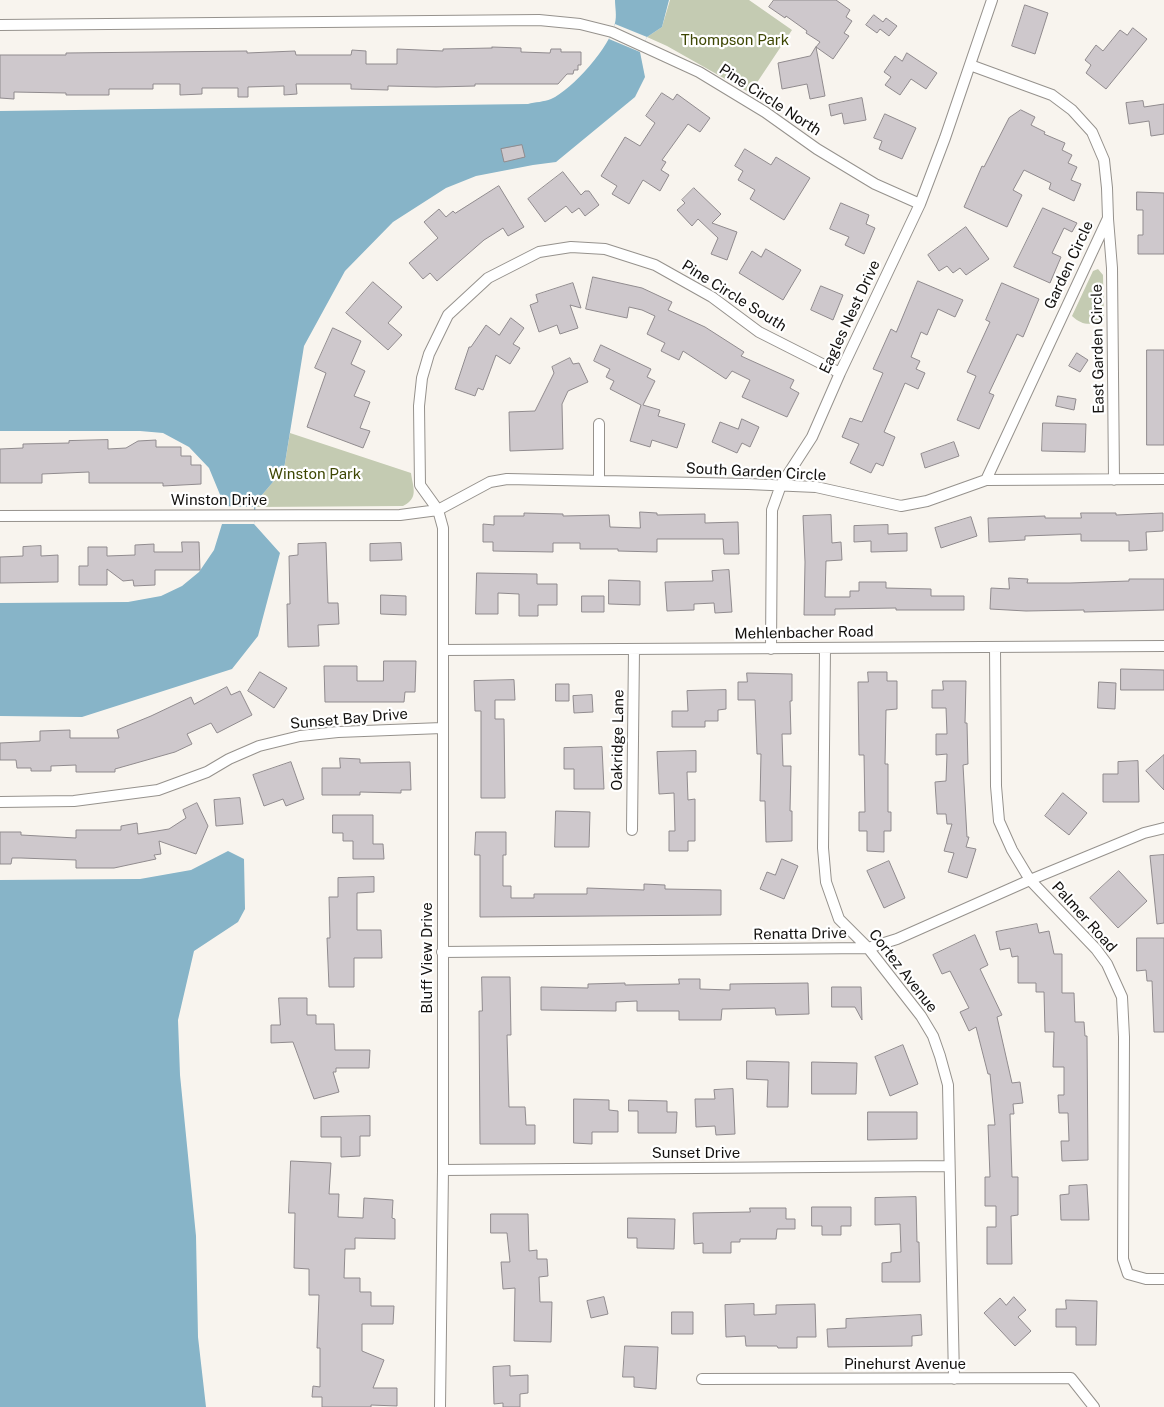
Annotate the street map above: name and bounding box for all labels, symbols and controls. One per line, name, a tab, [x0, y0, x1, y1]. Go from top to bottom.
park label: Thompson Park	[681, 31, 789, 49]
street label: Pine Circle North	[716, 60, 824, 140]
street label: Garden Circle	[1041, 218, 1097, 312]
street label: Pine Circle South	[678, 257, 790, 335]
street label: Eagles Nest Drive	[816, 257, 884, 377]
street label: East Garden Circle	[1088, 284, 1108, 414]
street label: South Garden Circle	[685, 459, 827, 485]
park label: Winston Park	[269, 465, 361, 483]
street label: Winston Drive	[171, 491, 267, 509]
street label: Mehlenbacher Road	[734, 623, 874, 643]
street label: Oakridge Lane	[608, 689, 628, 791]
street label: Sunset Bay Drive	[289, 705, 409, 733]
street label: Palmer Road	[1048, 878, 1120, 956]
street label: Bluff View Drive	[418, 902, 436, 1014]
street label: Renatta Drive	[753, 924, 847, 944]
street label: Cortez Avenue	[865, 926, 941, 1016]
street label: Sunset Drive	[652, 1144, 740, 1162]
street label: Pinehurst Avenue	[844, 1355, 966, 1373]

